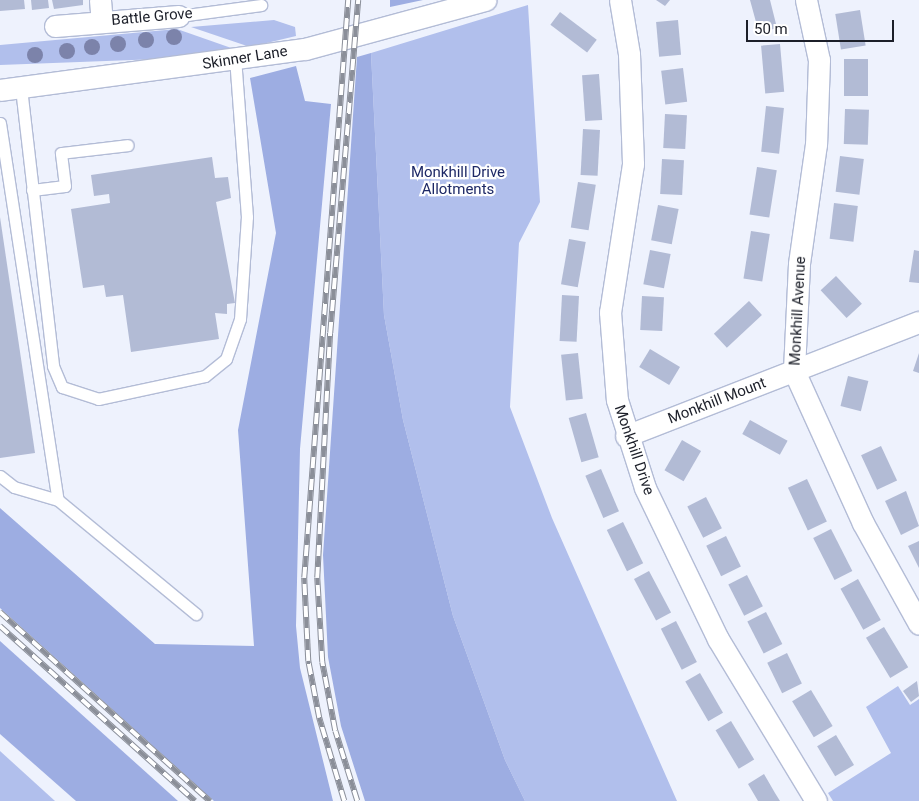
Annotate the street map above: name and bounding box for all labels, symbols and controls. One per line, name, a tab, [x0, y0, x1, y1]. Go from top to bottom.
street label: Battle Grove	[111, 4, 193, 30]
scale bar	[749, 10, 896, 42]
text: 50 m	[754, 20, 788, 38]
street label: Skinner Lane	[201, 42, 289, 74]
park label: Monkhill Drive Allotments	[411, 163, 505, 198]
street label: Monkhill Avenue	[786, 256, 810, 366]
street label: Monkhill Mount	[665, 374, 769, 428]
street label: Monkhill Drive	[610, 403, 658, 497]

